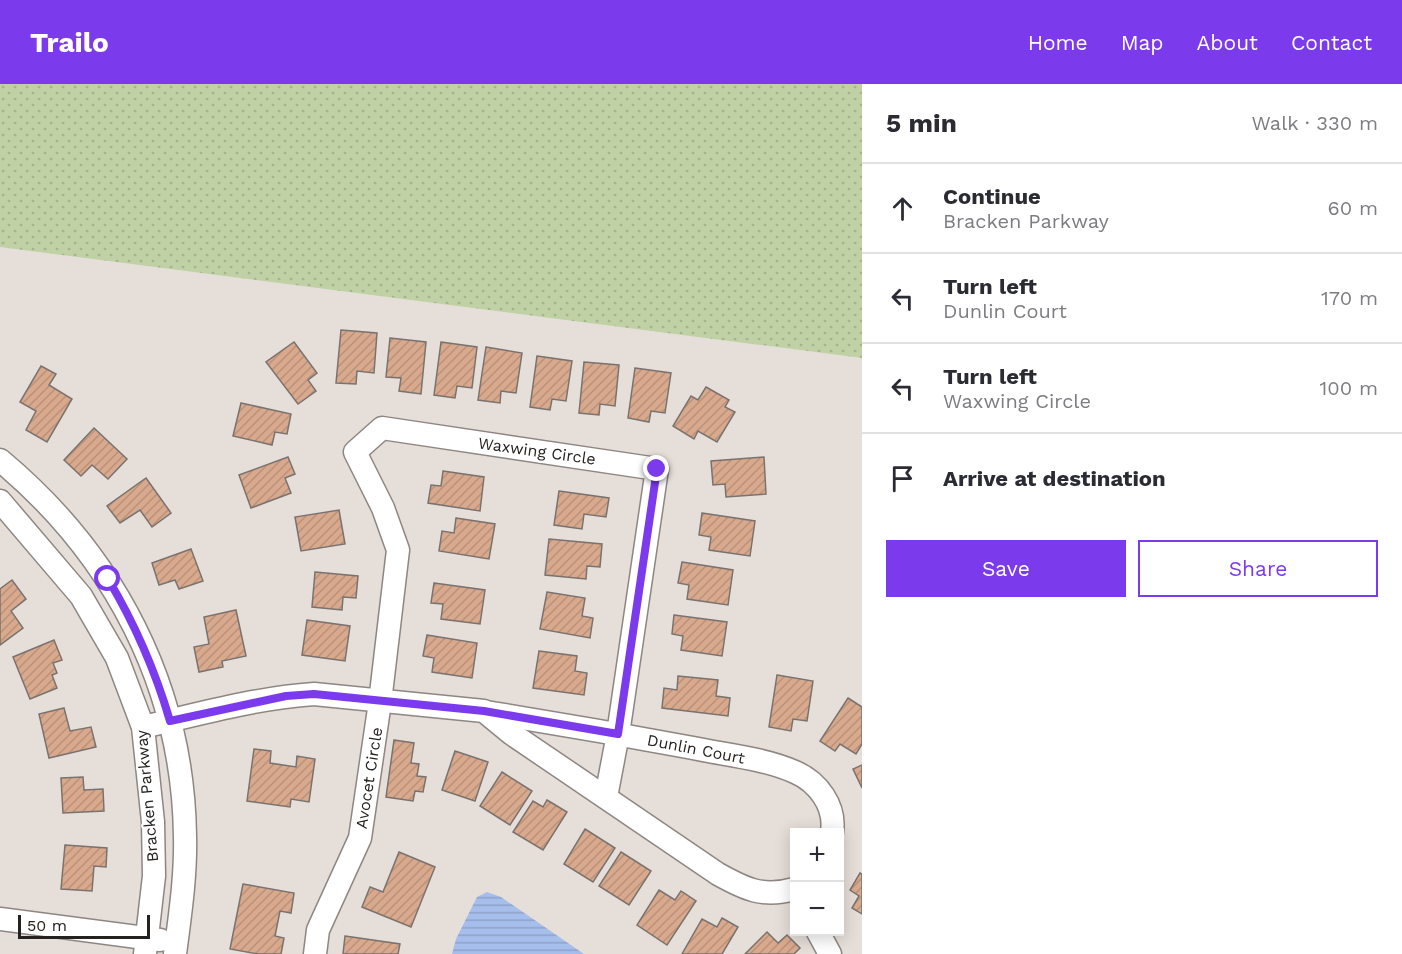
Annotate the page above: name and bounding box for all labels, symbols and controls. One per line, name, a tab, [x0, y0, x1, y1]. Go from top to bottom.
text: Trailo	[30, 26, 109, 59]
text: Home	[1028, 30, 1088, 55]
text: Map	[1121, 30, 1164, 55]
text: About	[1197, 30, 1258, 55]
text: Contact	[1291, 30, 1372, 55]
text: 5 min	[886, 108, 957, 138]
text: Walk · 330 m	[1251, 111, 1378, 135]
text: Continue	[943, 184, 1041, 209]
icon: ahead	[886, 192, 919, 225]
text: 60 m	[1328, 196, 1378, 220]
text: Bracken Parkway	[943, 209, 1109, 233]
text: Turn left	[943, 274, 1037, 299]
icon: left	[886, 282, 919, 315]
text: 170 m	[1321, 286, 1378, 310]
text: Dunlin Court	[943, 299, 1067, 323]
text: Turn left	[943, 364, 1037, 389]
icon: left	[886, 372, 919, 405]
text: 100 m	[1319, 376, 1378, 400]
text: Waxwing Circle	[943, 389, 1091, 413]
street label: Waxwing Circle	[477, 433, 597, 469]
route end	[643, 455, 669, 481]
icon: arrive	[886, 462, 919, 495]
text: Arrive at destination	[943, 466, 1166, 491]
button: Save	[886, 540, 1126, 597]
button: Share	[1138, 540, 1378, 597]
route start	[94, 565, 120, 591]
street label: Avocet Circle	[352, 726, 386, 830]
street label: Bracken Parkway	[132, 728, 162, 863]
street label: Dunlin Court	[646, 730, 747, 768]
map controls	[790, 828, 844, 936]
button: +	[790, 828, 844, 882]
button: −	[790, 882, 844, 936]
scale bar	[18, 912, 150, 940]
text: 50 m	[27, 916, 67, 935]

